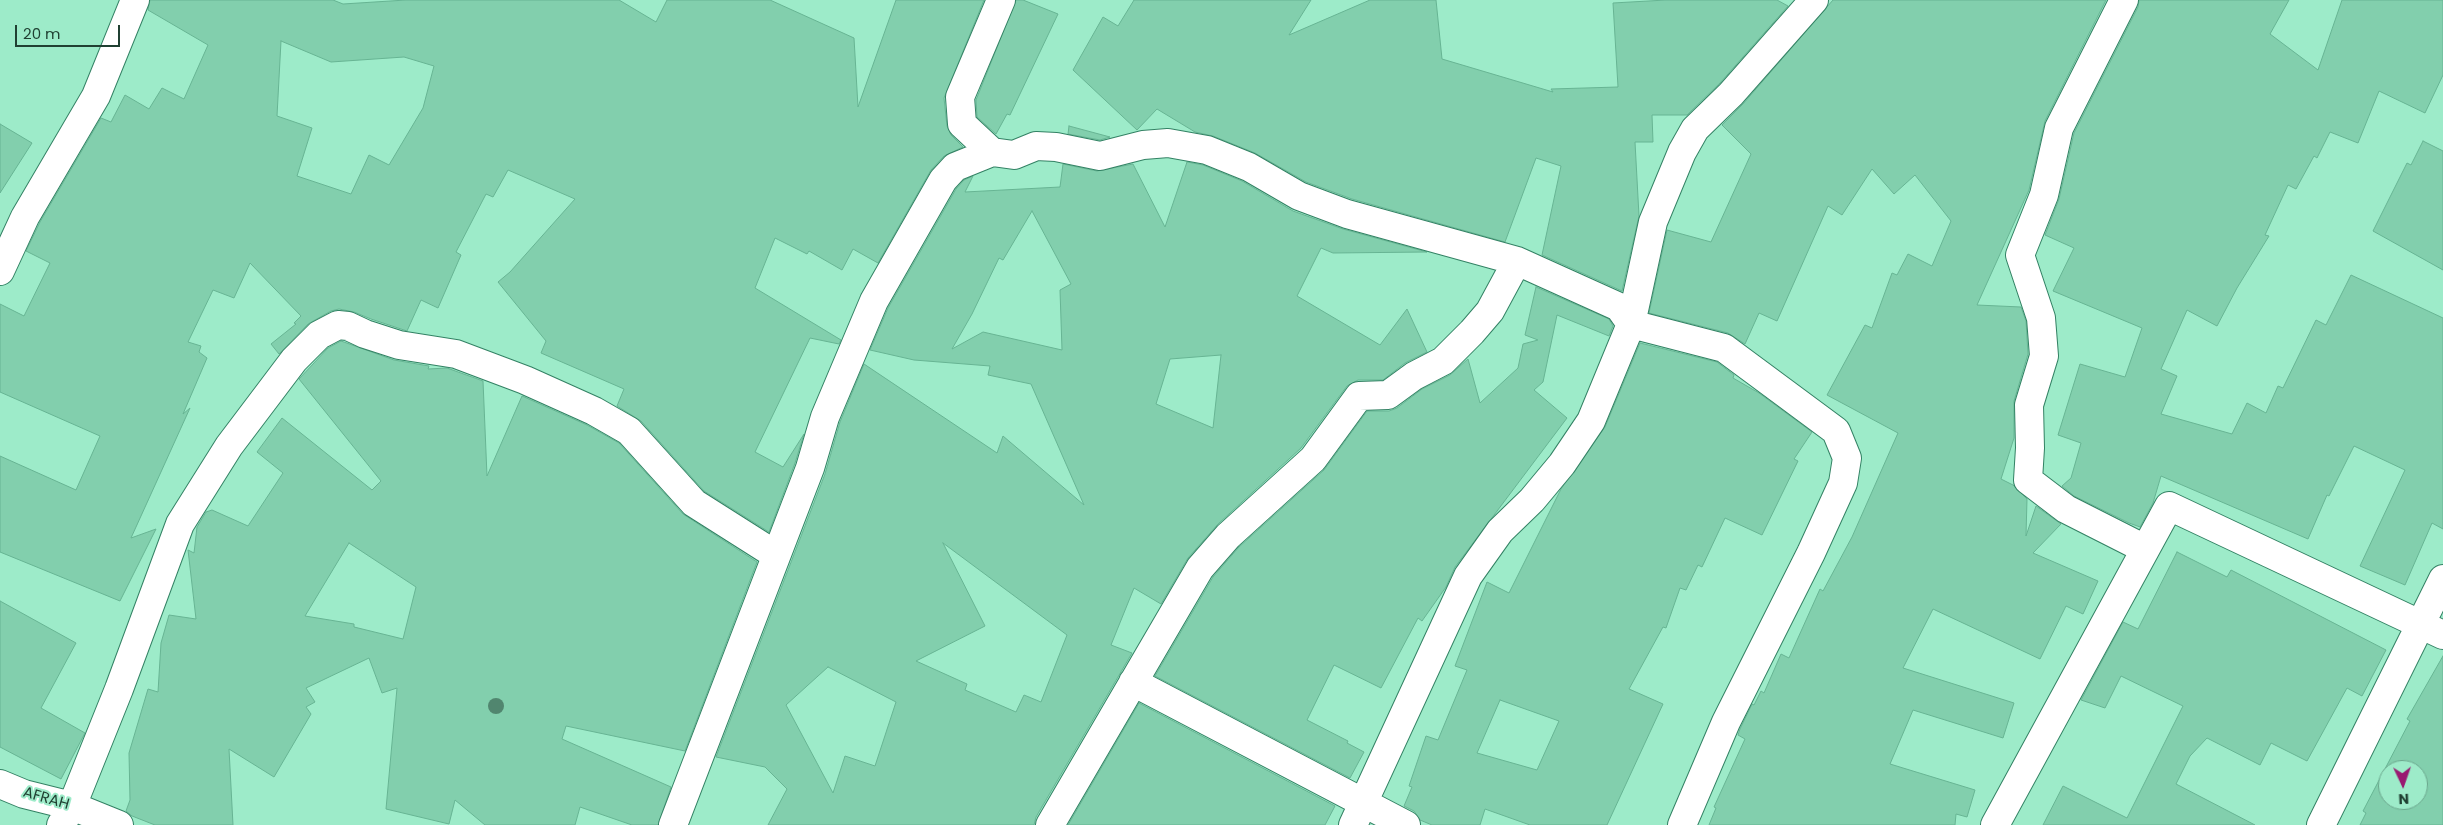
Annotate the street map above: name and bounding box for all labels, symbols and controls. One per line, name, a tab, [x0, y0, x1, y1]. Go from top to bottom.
scale bar	[18, 15, 122, 47]
text: 20 m	[23, 23, 61, 44]
north arrow	[2378, 760, 2428, 810]
street label: AFRAH	[21, 784, 71, 814]
text: N	[2398, 789, 2410, 809]

